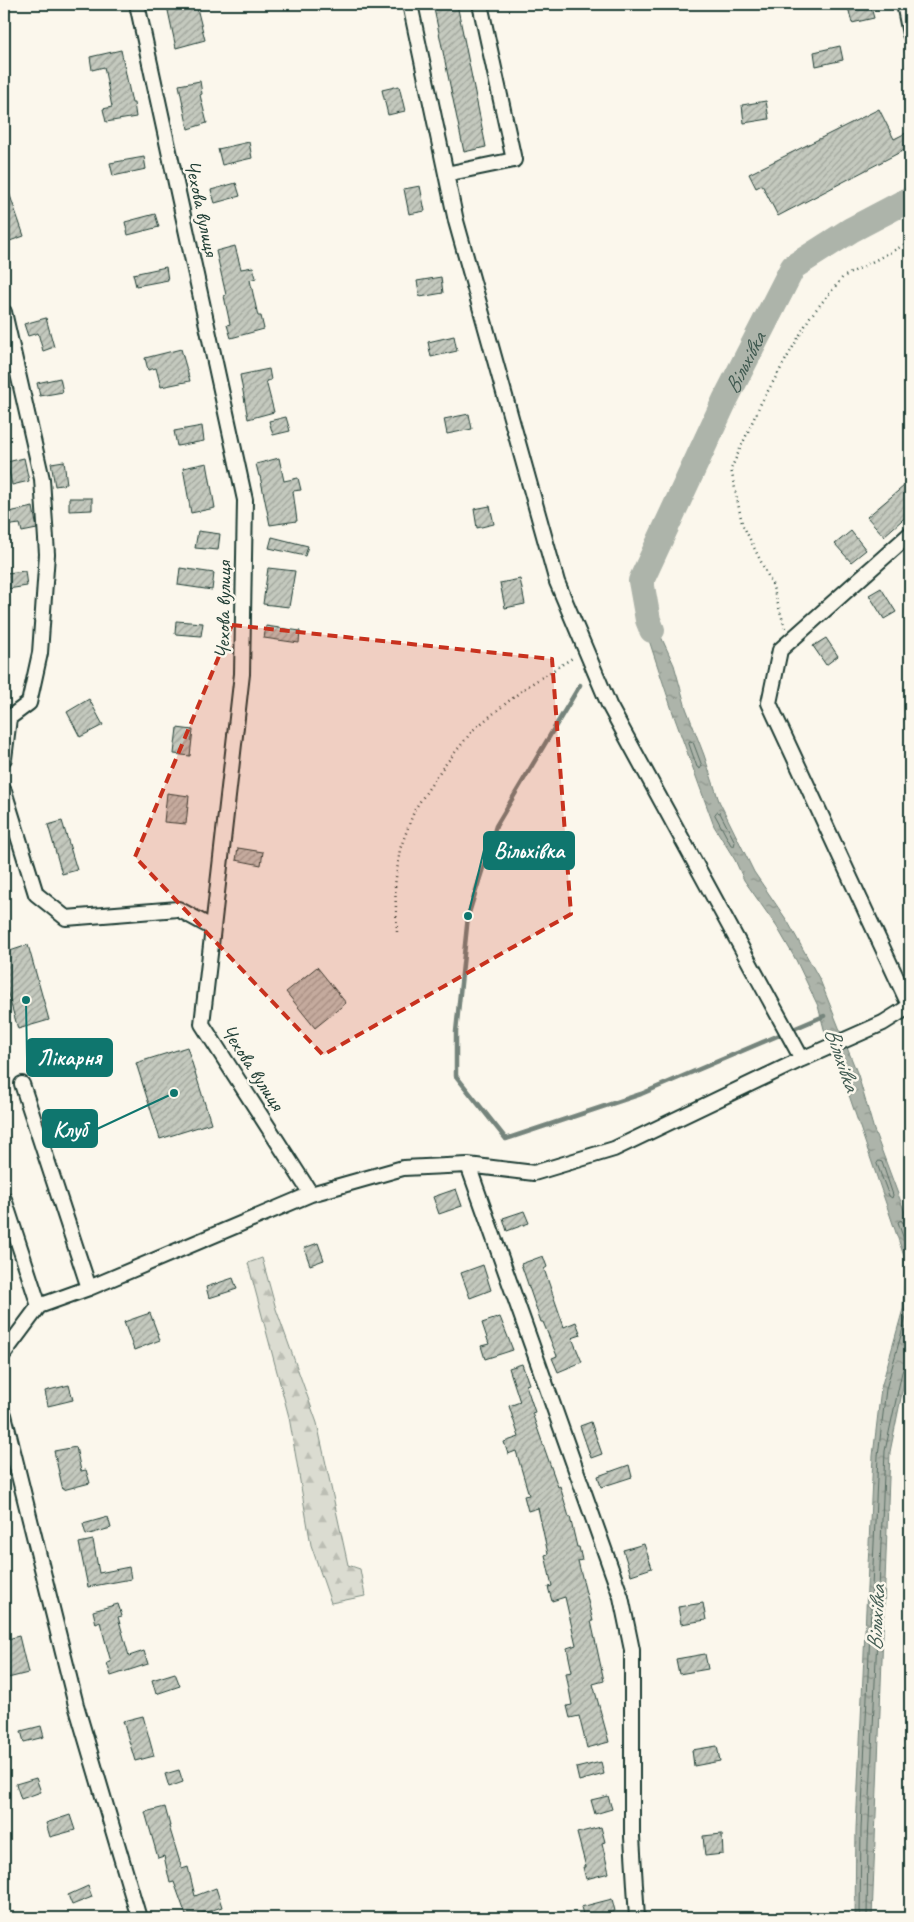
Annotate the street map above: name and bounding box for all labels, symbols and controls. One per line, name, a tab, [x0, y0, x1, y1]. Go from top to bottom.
street label: Чехова вулиця	[179, 158, 225, 260]
water label: Вільхівка	[718, 325, 773, 398]
street label: Чехова вулиця	[209, 559, 237, 659]
callout: Вільхівка	[484, 832, 574, 869]
text: Вільхівка	[494, 837, 566, 865]
street label: Чехова вулиця	[216, 1019, 291, 1116]
water label: Вільхівка	[818, 1024, 867, 1097]
callout: Лікарня	[27, 1039, 112, 1076]
text: Лікарня	[37, 1044, 103, 1072]
callout: Клуб	[43, 1110, 97, 1147]
text: Клуб	[53, 1116, 91, 1144]
water label: Вільхівка	[860, 1582, 892, 1651]

